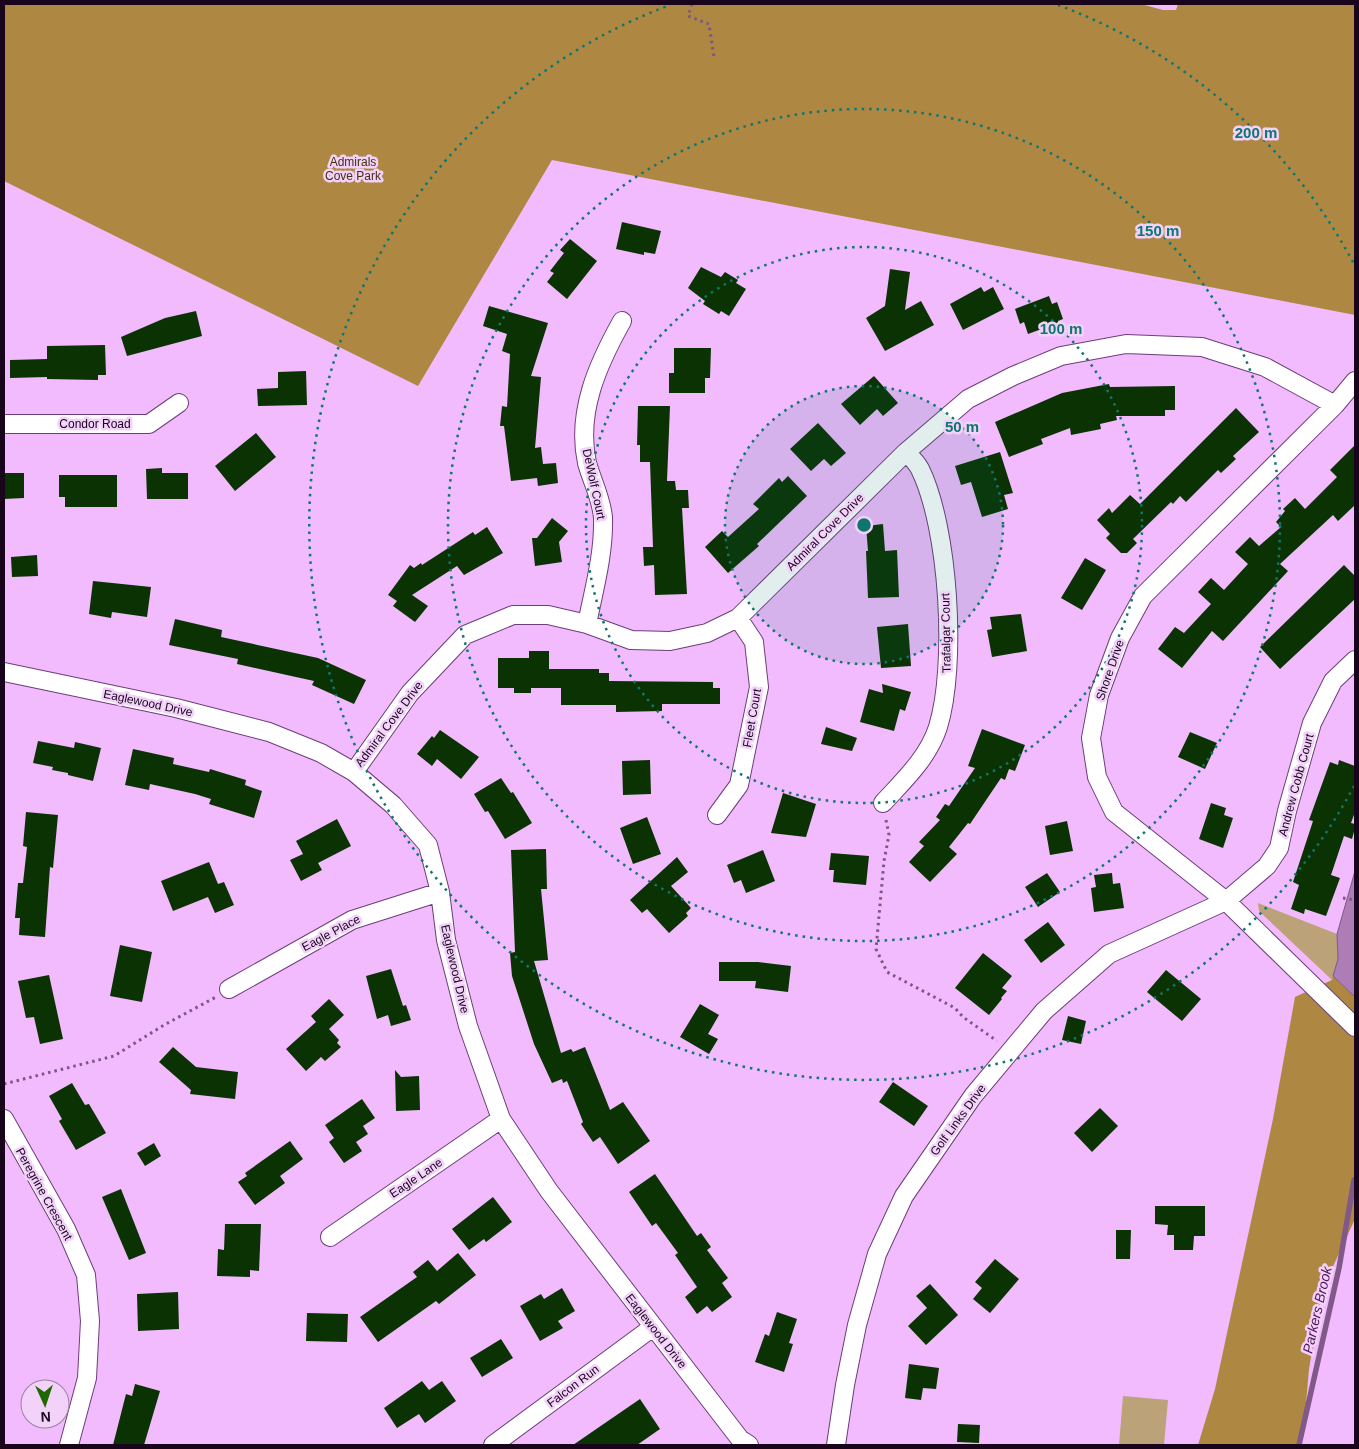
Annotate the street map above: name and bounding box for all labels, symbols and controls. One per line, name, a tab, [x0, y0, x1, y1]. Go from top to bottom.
text: 200 m	[1235, 124, 1277, 141]
park label: Admirals Cove Park	[325, 155, 382, 183]
text: 150 m	[1137, 222, 1179, 239]
text: 100 m	[1040, 320, 1082, 337]
street label: Condor Road	[59, 417, 131, 431]
text: 50 m	[945, 418, 979, 435]
street label: DeWolf Court	[580, 447, 608, 521]
street label: Admiral Cove Drive	[784, 490, 867, 573]
centre of rings	[855, 516, 873, 534]
street label: Trafalgar Court	[938, 592, 954, 673]
street label: Shore Drive	[1093, 637, 1127, 702]
street label: Admiral Cove Drive	[352, 678, 426, 769]
street label: Eaglewood Drive	[102, 687, 194, 719]
street label: Fleet Court	[740, 687, 764, 748]
street label: Andrew Cobb Court	[1276, 732, 1317, 838]
street label: Eagle Place	[299, 912, 363, 954]
street label: Eaglewood Drive	[438, 923, 472, 1015]
street label: Golf Links Drive	[927, 1081, 989, 1158]
street label: Peregrine Crescent	[13, 1145, 76, 1243]
street label: Eagle Lane	[387, 1155, 445, 1201]
water label: Parkers Brook	[1299, 1264, 1335, 1355]
street label: Eaglewood Drive	[623, 1291, 690, 1371]
street label: Falcon Run	[544, 1362, 602, 1410]
north arrow	[20, 1379, 70, 1429]
text: N	[40, 1409, 51, 1425]

